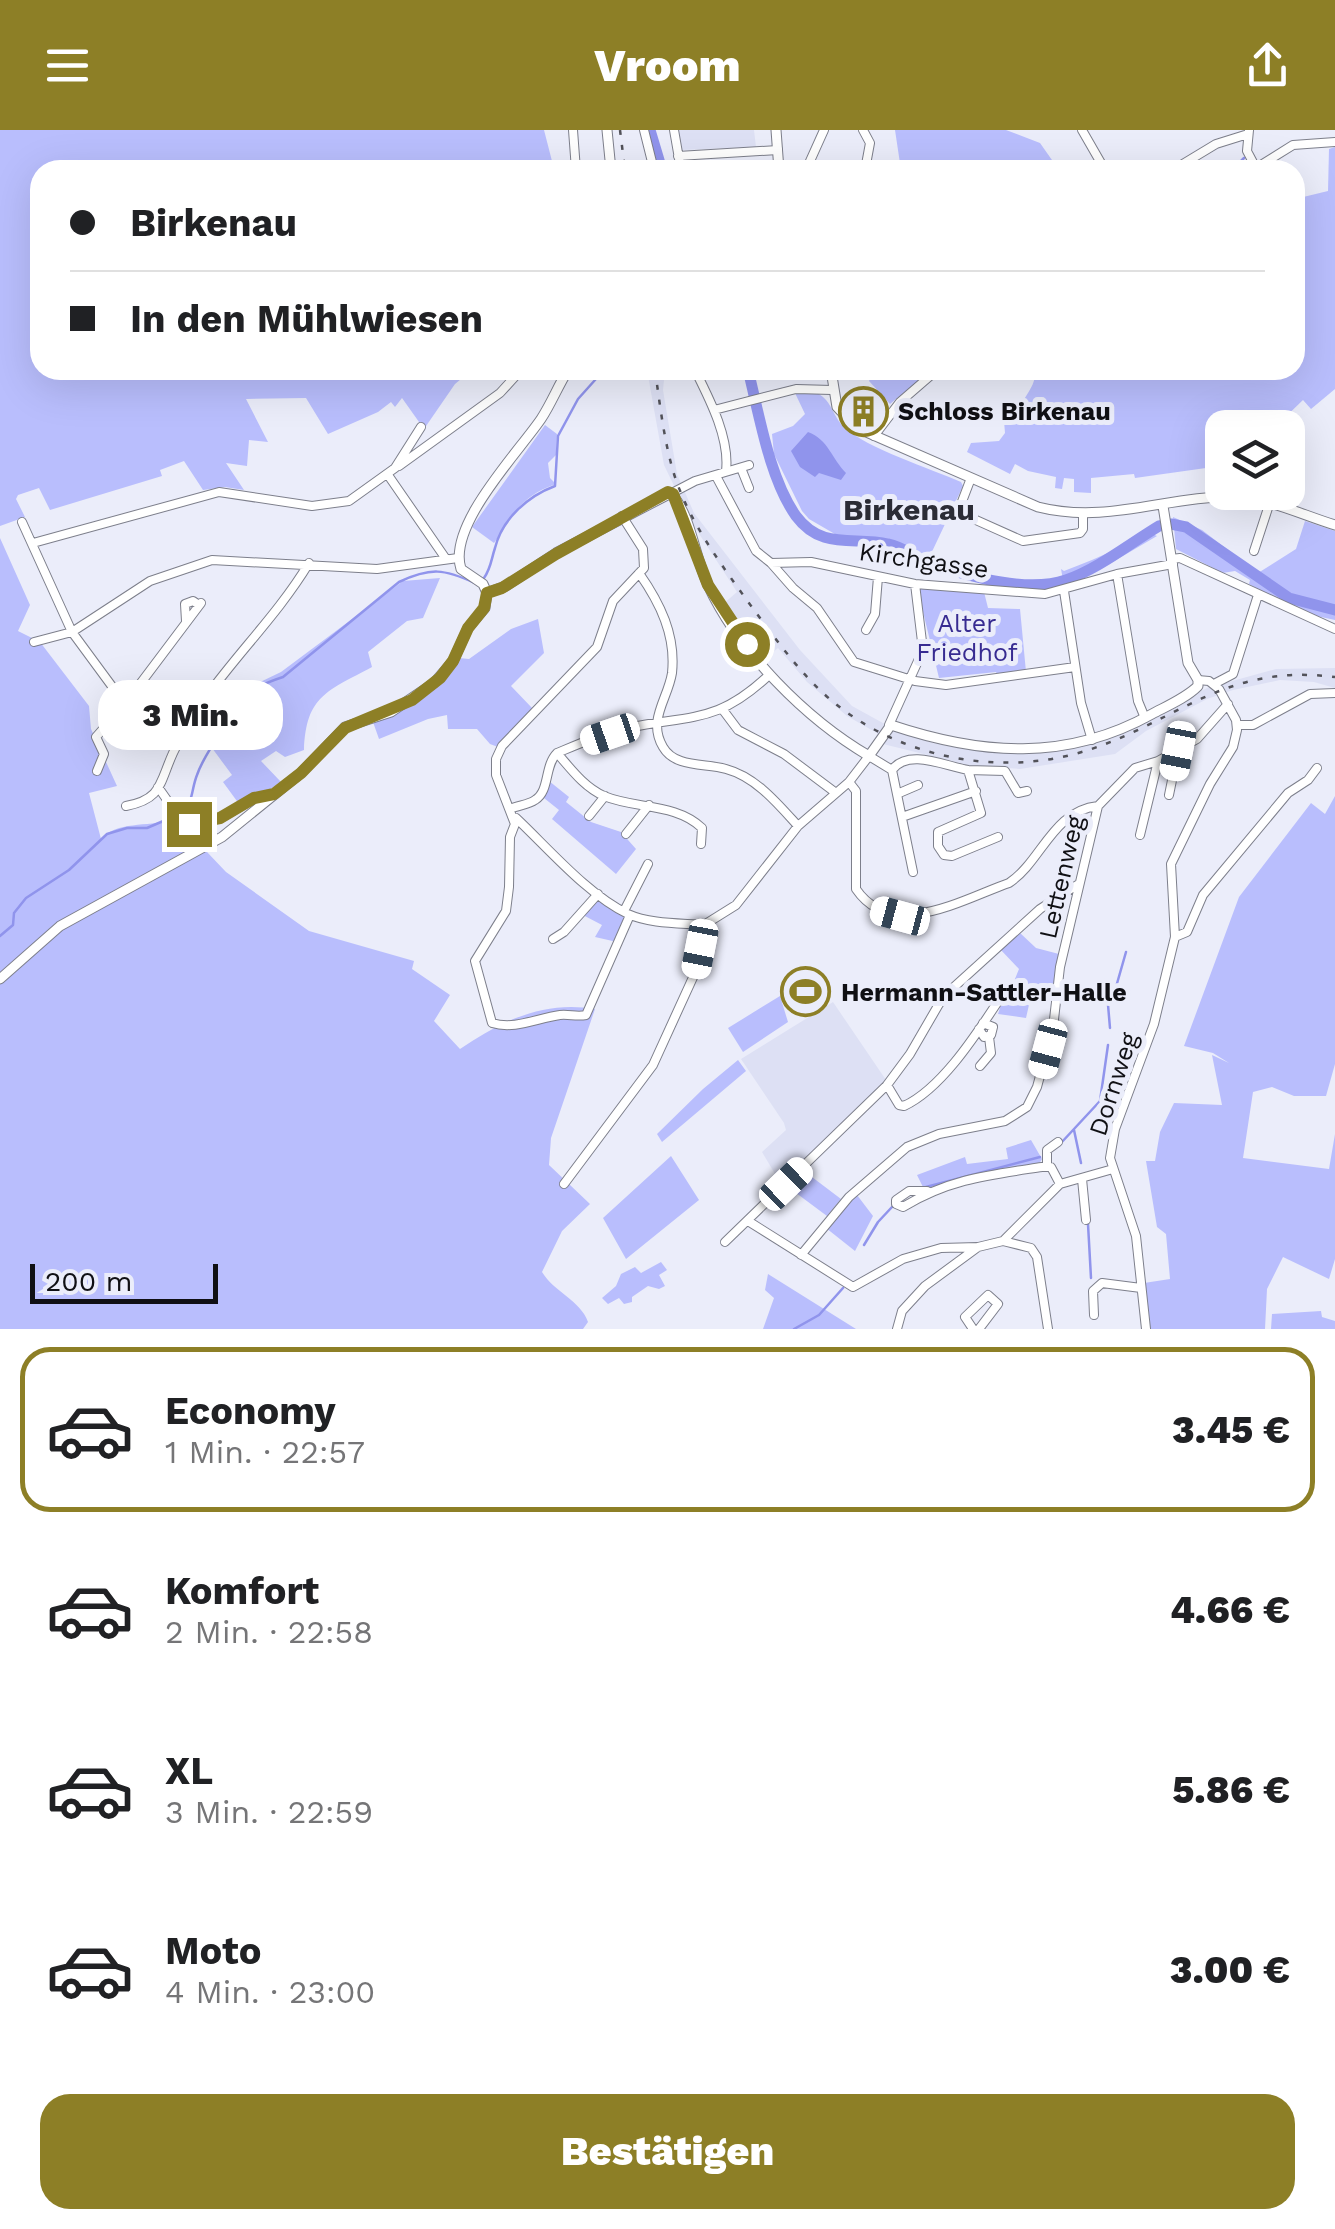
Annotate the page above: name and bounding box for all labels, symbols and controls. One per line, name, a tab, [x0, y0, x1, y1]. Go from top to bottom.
icon: menu	[40, 38, 95, 93]
icon: share	[1240, 38, 1295, 93]
text: Vroom	[594, 39, 741, 92]
text: Birkenau	[130, 201, 297, 245]
text: In den Mühlwiesen	[130, 297, 483, 341]
building icon: Schloss Birkenau	[837, 385, 889, 437]
place label: Schloss Birkenau	[898, 397, 1111, 426]
map controls	[1205, 410, 1305, 510]
button: layers	[1205, 410, 1305, 510]
district label: Birkenau	[843, 492, 975, 527]
street label: Kirchgasse	[857, 537, 991, 584]
park label: Alter Friedhof	[916, 609, 1018, 667]
route start	[725, 622, 770, 667]
callout: 3 Min.	[96, 679, 282, 749]
text: 3 Min.	[142, 696, 239, 734]
car	[577, 710, 643, 758]
car	[1158, 719, 1198, 783]
route end	[167, 802, 212, 847]
street label: Lettenweg	[1033, 812, 1090, 942]
car	[867, 894, 933, 938]
car	[680, 917, 720, 981]
sports icon: Hermann-Sattler-Halle	[780, 966, 832, 1018]
place label: Hermann-Sattler-Halle	[841, 978, 1127, 1007]
car	[1026, 1016, 1070, 1082]
street label: Dornweg	[1083, 1028, 1144, 1139]
car	[754, 1152, 818, 1216]
scale bar	[30, 1259, 218, 1304]
text: 200 m	[45, 1265, 132, 1298]
icon: car	[45, 1385, 135, 1475]
text: Economy	[165, 1389, 336, 1433]
text: 3.45 €	[1172, 1408, 1290, 1452]
text: 1 Min. · 22:57	[165, 1433, 365, 1471]
icon: car	[45, 1565, 135, 1655]
text: Komfort	[165, 1569, 319, 1613]
text: 4.66 €	[1170, 1588, 1290, 1632]
text: 2 Min. · 22:58	[165, 1613, 373, 1651]
icon: car	[45, 1745, 135, 1835]
text: XL	[165, 1749, 213, 1793]
text: 5.86 €	[1172, 1768, 1290, 1812]
text: 3 Min. · 22:59	[165, 1793, 373, 1831]
icon: car	[45, 1925, 135, 2015]
text: Moto	[165, 1929, 261, 1973]
text: 3.00 €	[1170, 1948, 1290, 1992]
text: 4 Min. · 23:00	[165, 1973, 375, 2011]
button: Bestätigen	[40, 2094, 1295, 2209]

